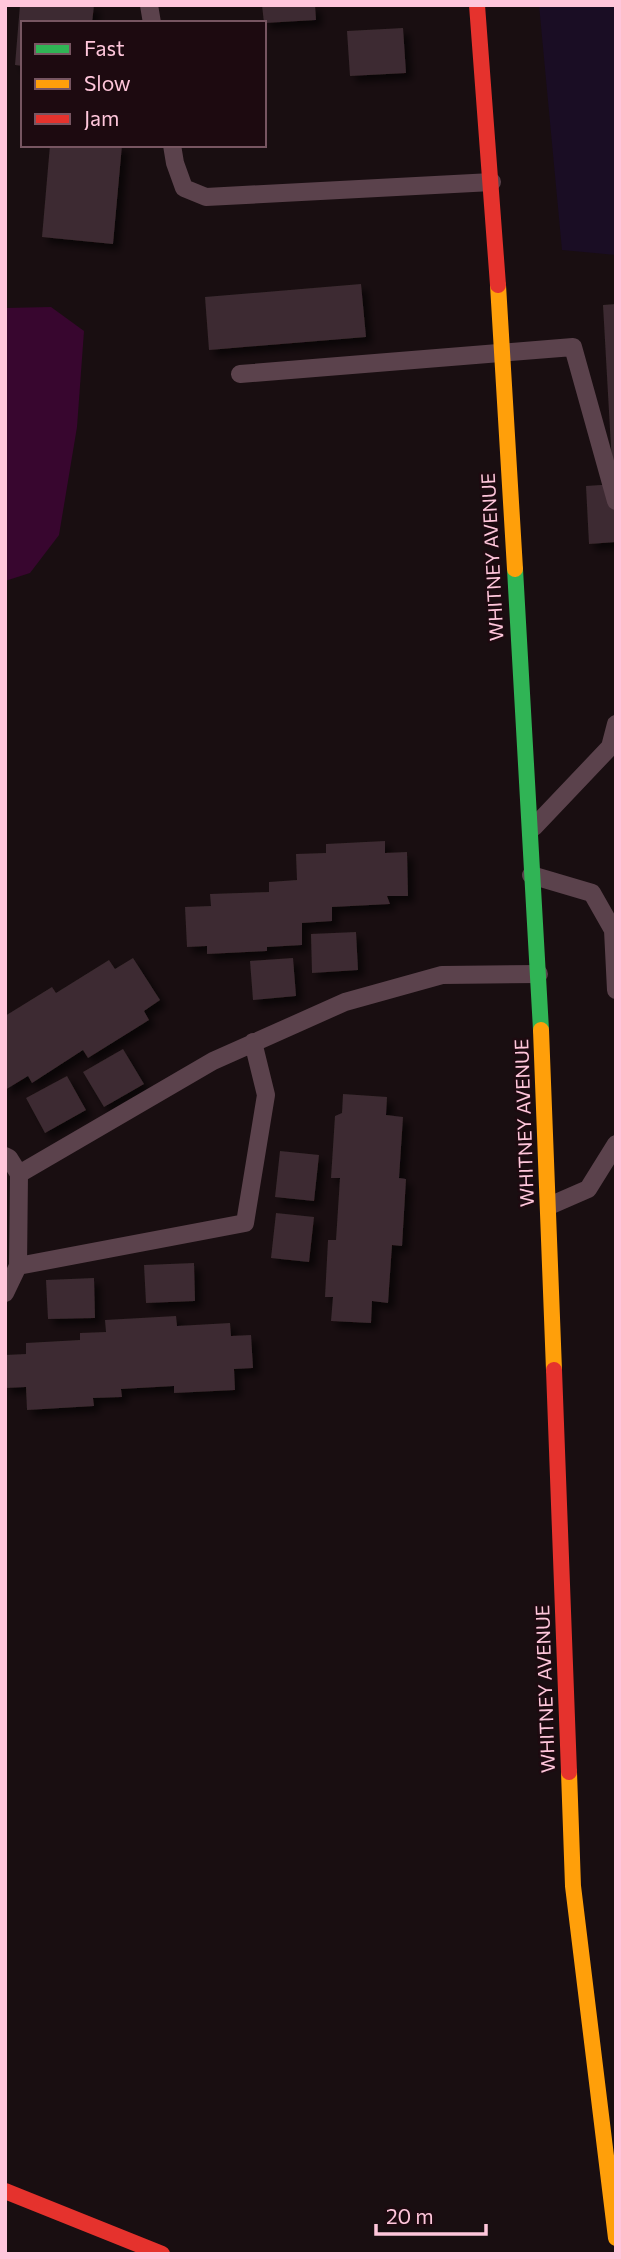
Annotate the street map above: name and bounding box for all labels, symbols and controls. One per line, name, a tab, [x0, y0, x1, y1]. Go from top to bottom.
legend	[21, 21, 266, 147]
text: Fast	[84, 35, 125, 60]
text: Slow	[84, 70, 131, 95]
text: Jam	[84, 105, 119, 130]
street label: WHITNEY AVENUE	[476, 472, 507, 642]
street label: WHITNEY AVENUE	[509, 1039, 538, 1208]
street label: WHITNEY AVENUE	[530, 1605, 559, 1774]
scale bar	[376, 2192, 486, 2236]
text: 20 m	[386, 2203, 434, 2228]

